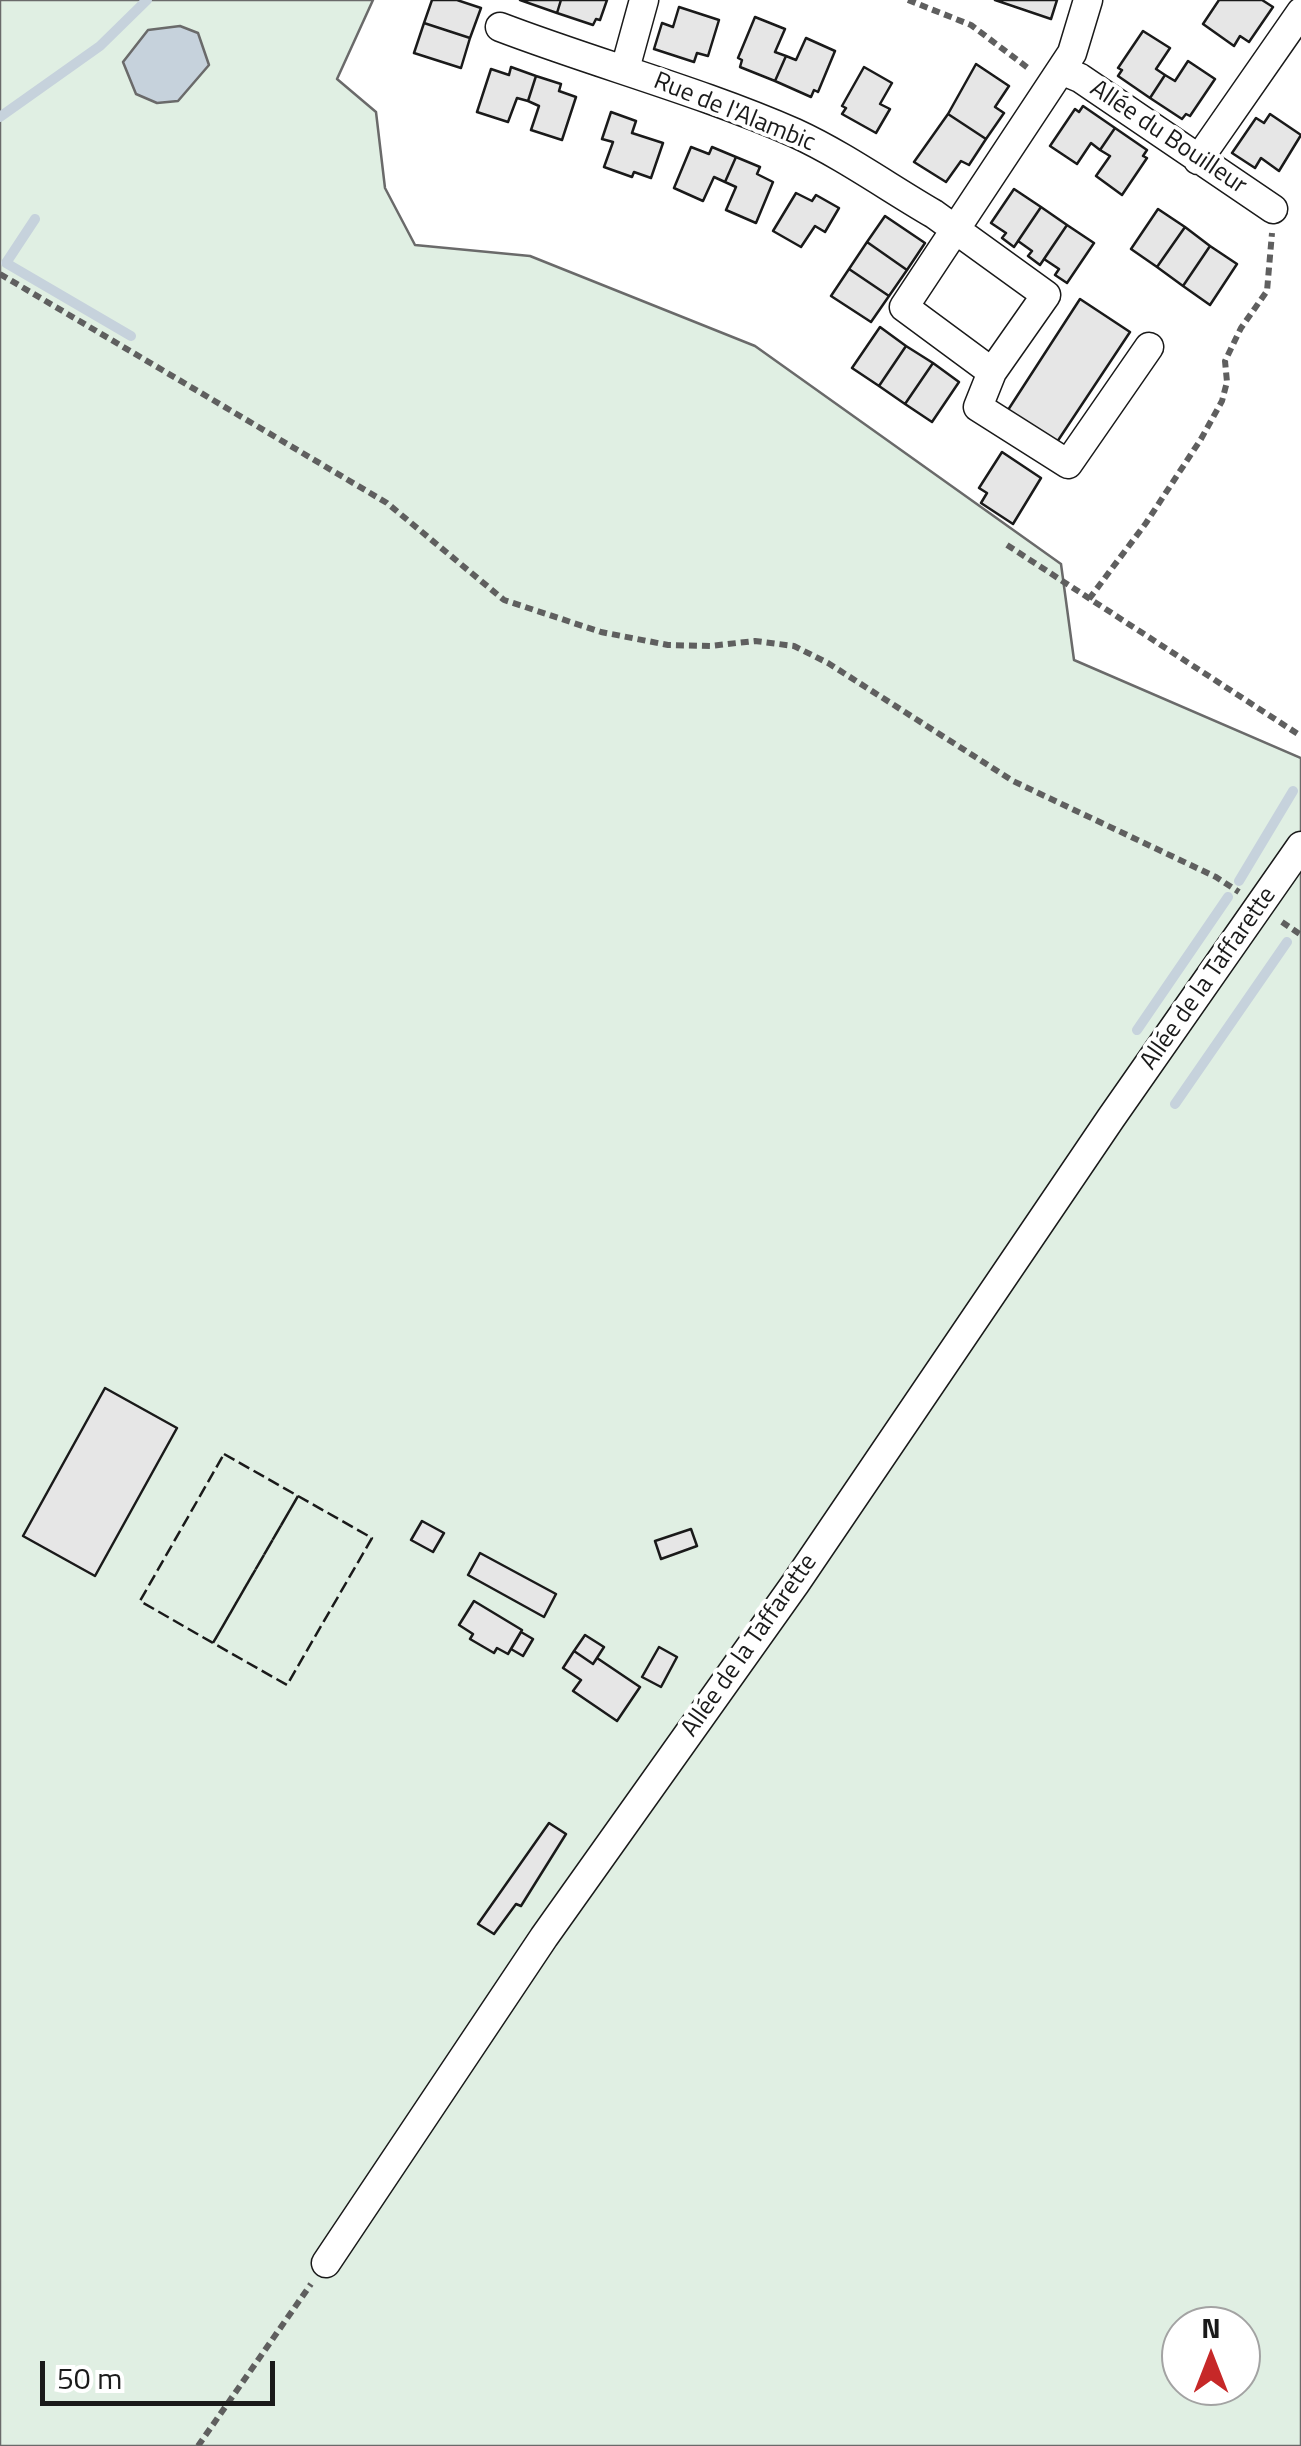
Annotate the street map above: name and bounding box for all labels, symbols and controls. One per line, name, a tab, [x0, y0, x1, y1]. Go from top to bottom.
street label: Rue de l'Alambic	[649, 67, 819, 159]
street label: Allée du Bouilleur	[1084, 74, 1252, 202]
street label: Allée de la Taffarette	[1135, 882, 1283, 1076]
street label: Allée de la Taffarette	[676, 1549, 824, 1743]
north arrow	[1161, 2306, 1261, 2406]
text: N	[1201, 2306, 1221, 2349]
scale bar	[45, 2341, 280, 2403]
text: 50 m	[57, 2355, 122, 2401]

